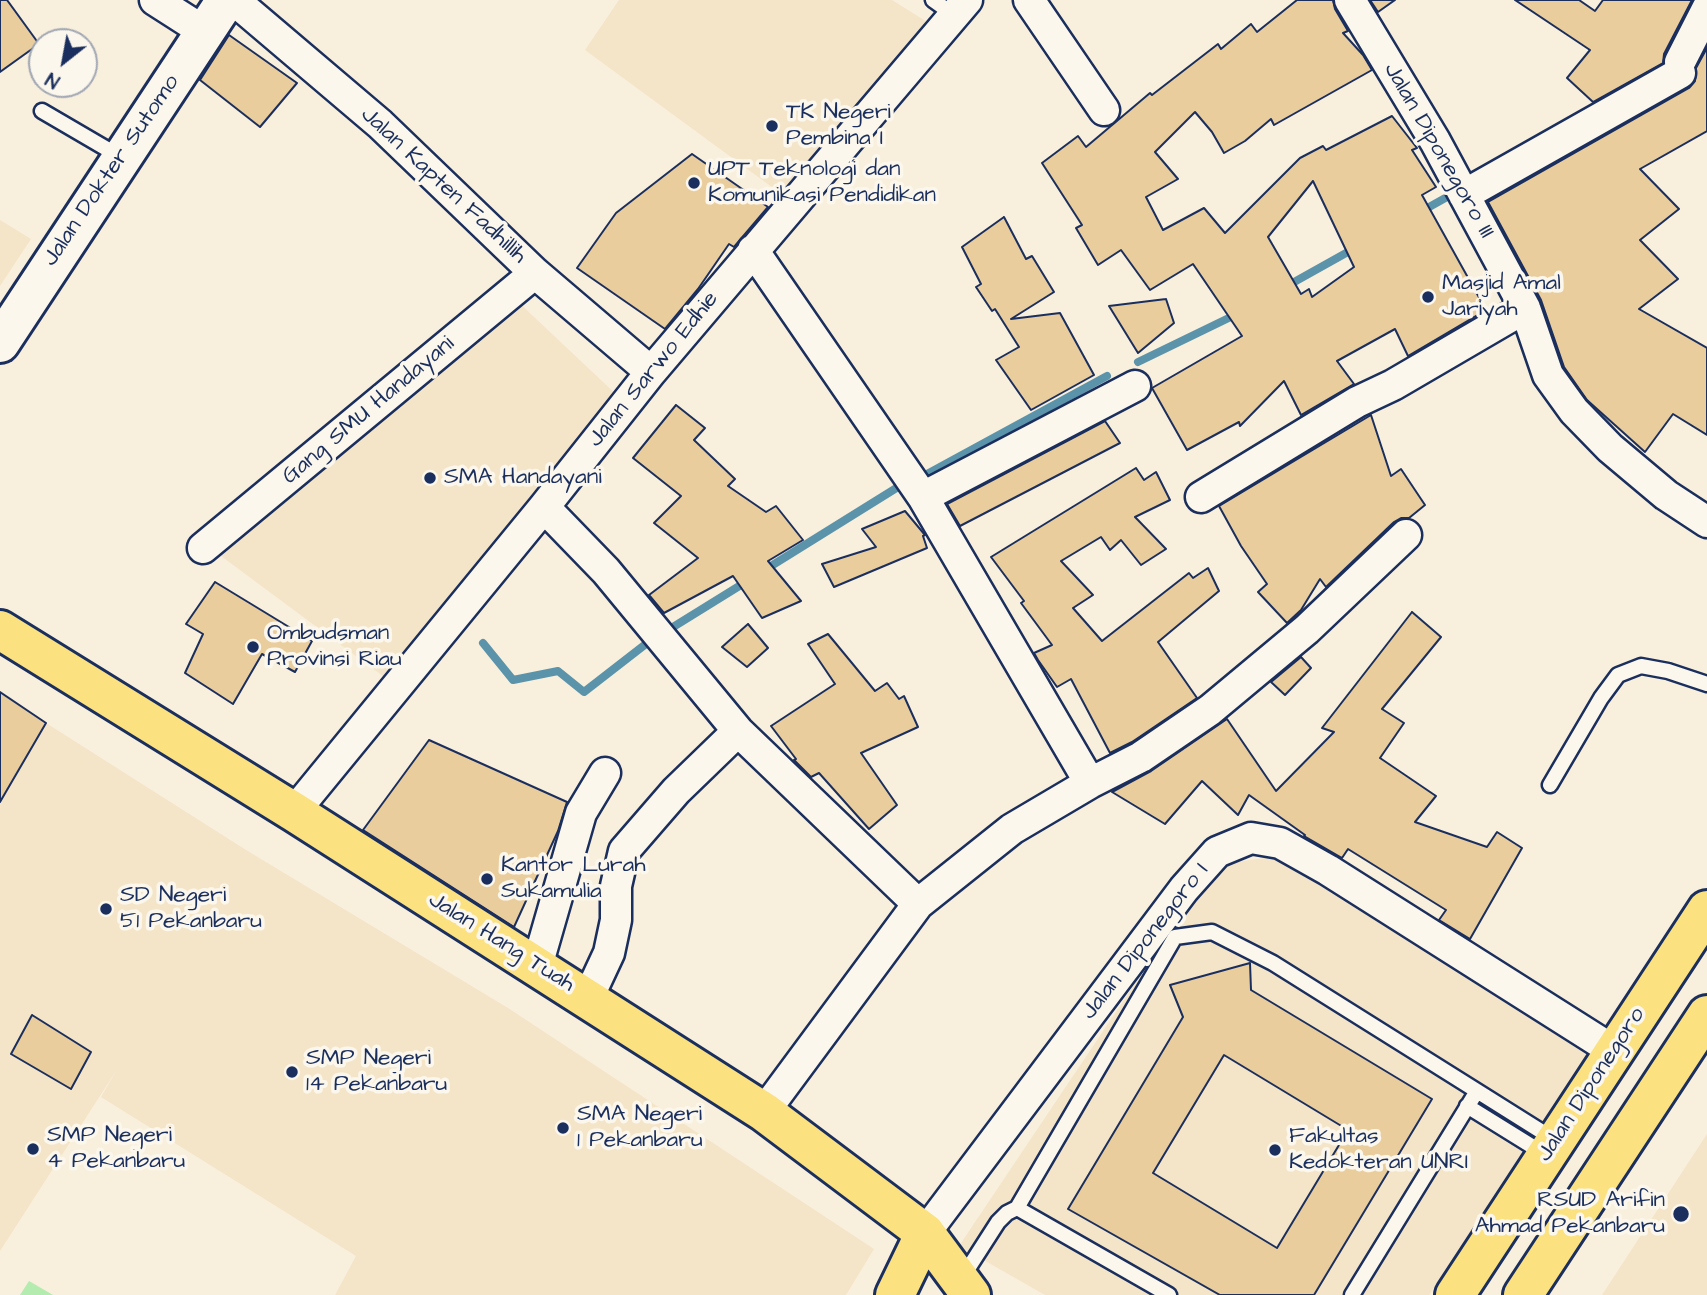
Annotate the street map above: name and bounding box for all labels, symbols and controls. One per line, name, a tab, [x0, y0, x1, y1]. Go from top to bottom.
north arrow	[28, 28, 98, 98]
street label: Jalan Diponegoro III	[1377, 58, 1499, 244]
text: N	[41, 65, 65, 94]
street label: Jalan Dokter Sutomo	[38, 70, 186, 272]
place label: TK Negeri Pembina I	[786, 99, 891, 153]
street label: Jalan Kapten Fadhillih	[354, 102, 532, 270]
marker: TK Negeri Pembina I	[764, 118, 780, 134]
place label: UPT Teknologi dan Komunikasi Pendidikan	[708, 156, 936, 210]
marker: UPT Teknologi dan Komunikasi Pendidikan	[686, 175, 702, 191]
place label: Masjid Amal Jariyah	[1442, 270, 1561, 324]
street label: Jalan Sarwo Edhie	[583, 287, 725, 453]
marker: Masjid Amal Jariyah	[1420, 289, 1436, 305]
street label: Gang SMU Handayani	[277, 331, 461, 491]
place label: SMA Handayani	[444, 464, 602, 492]
marker: SMA Handayani	[422, 470, 438, 486]
place label: Ombudsman Provinsi Riau	[267, 620, 402, 674]
marker: Ombudsman Provinsi Riau	[245, 639, 261, 655]
place label: Kantor Lurah Sukamulia	[501, 852, 646, 906]
street label: Jalan Diponegoro I	[1076, 858, 1216, 1026]
marker: Kantor Lurah Sukamulia	[479, 871, 495, 887]
place label: SD Negeri 51 Pekanbaru	[120, 882, 262, 936]
street label: Jalan Hang Tuah	[423, 887, 579, 999]
marker: SD Negeri 51 Pekanbaru	[98, 901, 114, 917]
street label: Jalan Diponegoro	[1532, 1003, 1652, 1167]
place label: SMP Negeri 14 Pekanbaru	[306, 1045, 447, 1099]
marker: SMP Negeri 14 Pekanbaru	[284, 1064, 300, 1080]
place label: SMA Negeri 1 Pekanbaru	[577, 1101, 703, 1155]
marker: SMA Negeri 1 Pekanbaru	[555, 1120, 571, 1136]
place label: SMP Negeri 4 Pekanbaru	[47, 1122, 185, 1176]
place label: Fakultas Kedokteran UNRI	[1289, 1123, 1468, 1177]
marker: SMP Negeri 4 Pekanbaru	[25, 1141, 41, 1157]
marker: Fakultas Kedokteran UNRI	[1267, 1142, 1283, 1158]
place label: RSUD Arifin Ahmad Pekanbaru	[1475, 1187, 1665, 1241]
marker: RSUD Arifin Ahmad Pekanbaru	[1671, 1204, 1691, 1224]

